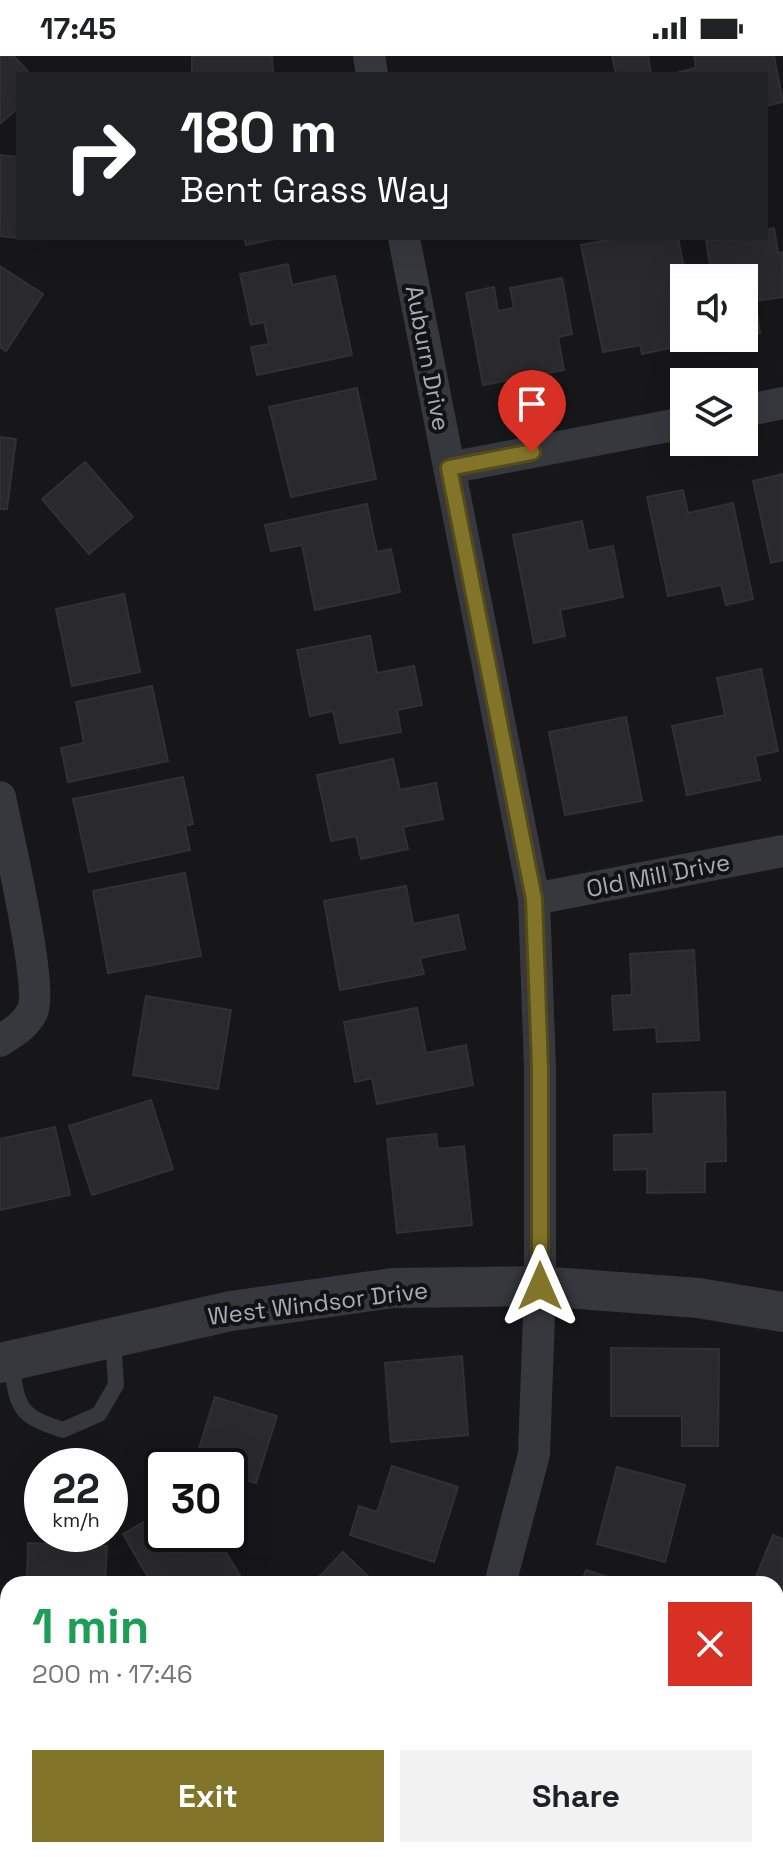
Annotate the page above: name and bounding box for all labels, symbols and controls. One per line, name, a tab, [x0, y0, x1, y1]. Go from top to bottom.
text: 17:45	[40, 9, 116, 48]
text: 180 m	[180, 97, 337, 168]
icon: right	[48, 104, 152, 208]
text: Bent Grass Way	[180, 167, 450, 213]
map controls	[670, 264, 758, 456]
button: sound	[670, 264, 758, 352]
street label: Auburn Drive	[399, 283, 457, 433]
button: layers	[670, 368, 758, 456]
pin	[498, 370, 566, 452]
icon: arrive	[510, 382, 554, 426]
street label: Old Mill Drive	[584, 846, 732, 904]
position arrow	[498, 1244, 582, 1328]
street label: West Windsor Drive	[206, 1274, 430, 1332]
speed limit sign: 30	[144, 1448, 248, 1552]
text: 22	[52, 1464, 100, 1515]
text: km/h	[52, 1507, 100, 1533]
text: 1 min	[32, 1596, 149, 1657]
button: close	[668, 1602, 752, 1686]
text: 200 m · 17:46	[32, 1657, 193, 1691]
button: Exit	[32, 1750, 384, 1842]
button: Share	[400, 1750, 752, 1842]

